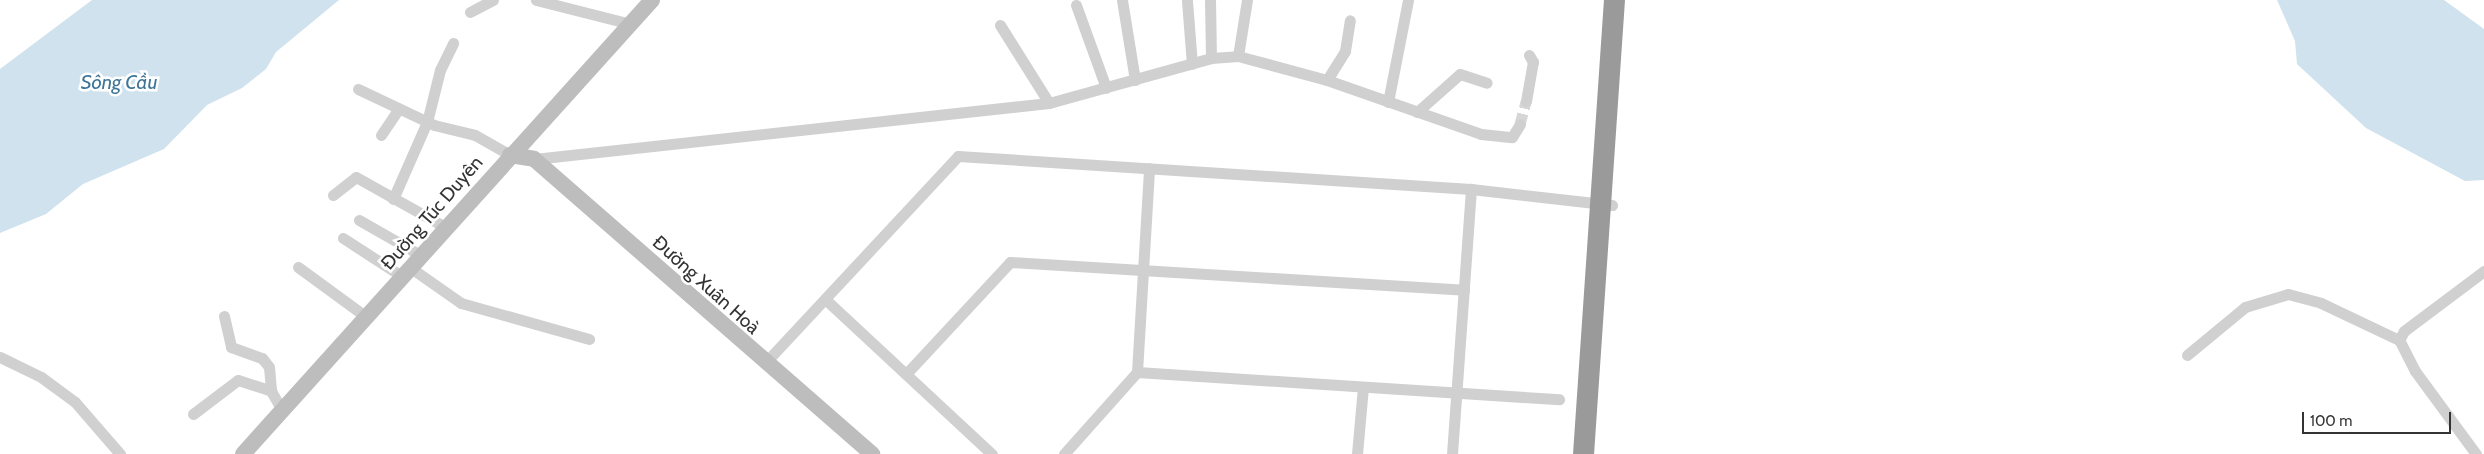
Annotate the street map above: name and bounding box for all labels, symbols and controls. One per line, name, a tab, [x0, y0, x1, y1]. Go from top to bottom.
water label: Sông Cầu	[81, 70, 157, 94]
street label: Đường Túc Duyên	[376, 151, 488, 275]
street label: Đường Xuân Hoà	[648, 231, 764, 339]
scale bar	[2304, 402, 2453, 434]
text: 100 m	[2310, 412, 2352, 430]

